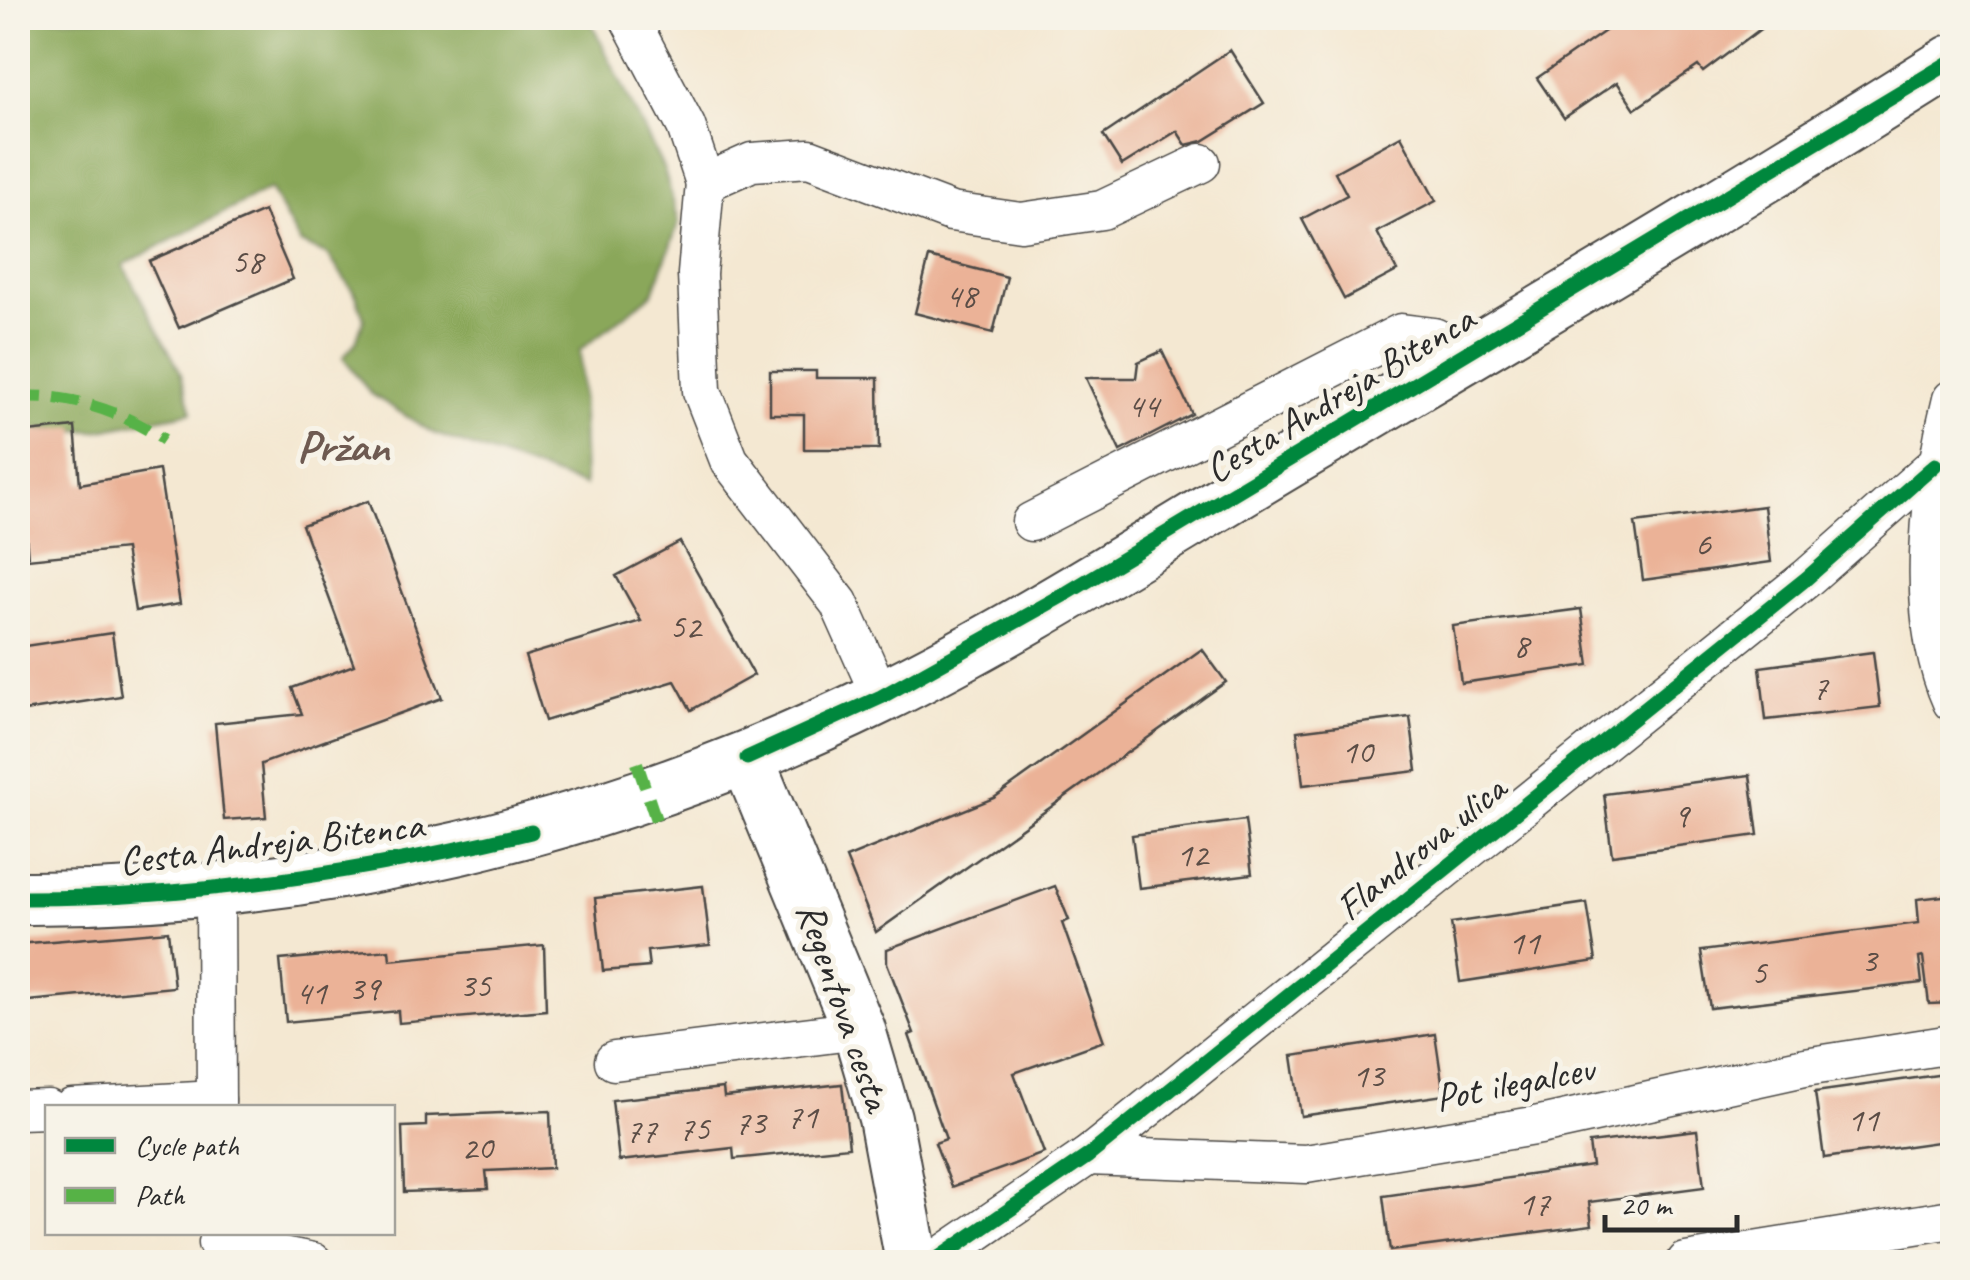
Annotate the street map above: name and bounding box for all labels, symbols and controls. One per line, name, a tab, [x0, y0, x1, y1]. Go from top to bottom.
house number: 58	[231, 239, 266, 284]
house number: 48	[945, 273, 980, 318]
street label: Cesta Andreja Bitenca	[1196, 292, 1486, 494]
house number: 44	[1127, 383, 1162, 428]
district label: Pržan	[297, 418, 390, 475]
house number: 6	[1695, 521, 1712, 566]
house number: 52	[669, 604, 704, 649]
house number: 8	[1513, 623, 1532, 668]
house number: 7	[1812, 665, 1830, 710]
house number: 10	[1341, 729, 1375, 774]
street label: Flandrova ulica	[1325, 762, 1519, 932]
house number: 9	[1673, 793, 1692, 838]
street label: Cesta Andreja Bitenca	[116, 799, 428, 886]
house number: 12	[1176, 832, 1211, 877]
street label: Regentova cesta	[785, 896, 904, 1120]
house number: 11	[1508, 920, 1542, 965]
house number: 3	[1861, 938, 1879, 983]
house number: 5	[1751, 950, 1769, 995]
house number: 35	[459, 963, 493, 1008]
house number: 39	[348, 966, 383, 1011]
house number: 41	[295, 970, 329, 1015]
street label: Pot ilegalcev	[1431, 1042, 1601, 1123]
house number: 13	[1352, 1053, 1386, 1098]
house number: 71	[786, 1094, 820, 1139]
house number: 11	[1847, 1097, 1881, 1142]
house number: 73	[734, 1100, 768, 1145]
legend	[45, 1105, 395, 1235]
house number: 75	[678, 1106, 712, 1151]
house number: 77	[625, 1108, 659, 1153]
house number: 20	[461, 1125, 495, 1170]
text: Cycle path	[135, 1126, 239, 1164]
scale bar	[1605, 1170, 1738, 1232]
text: Path	[135, 1176, 186, 1214]
house number: 17	[1518, 1181, 1552, 1226]
text: 20 m	[1620, 1186, 1673, 1224]

